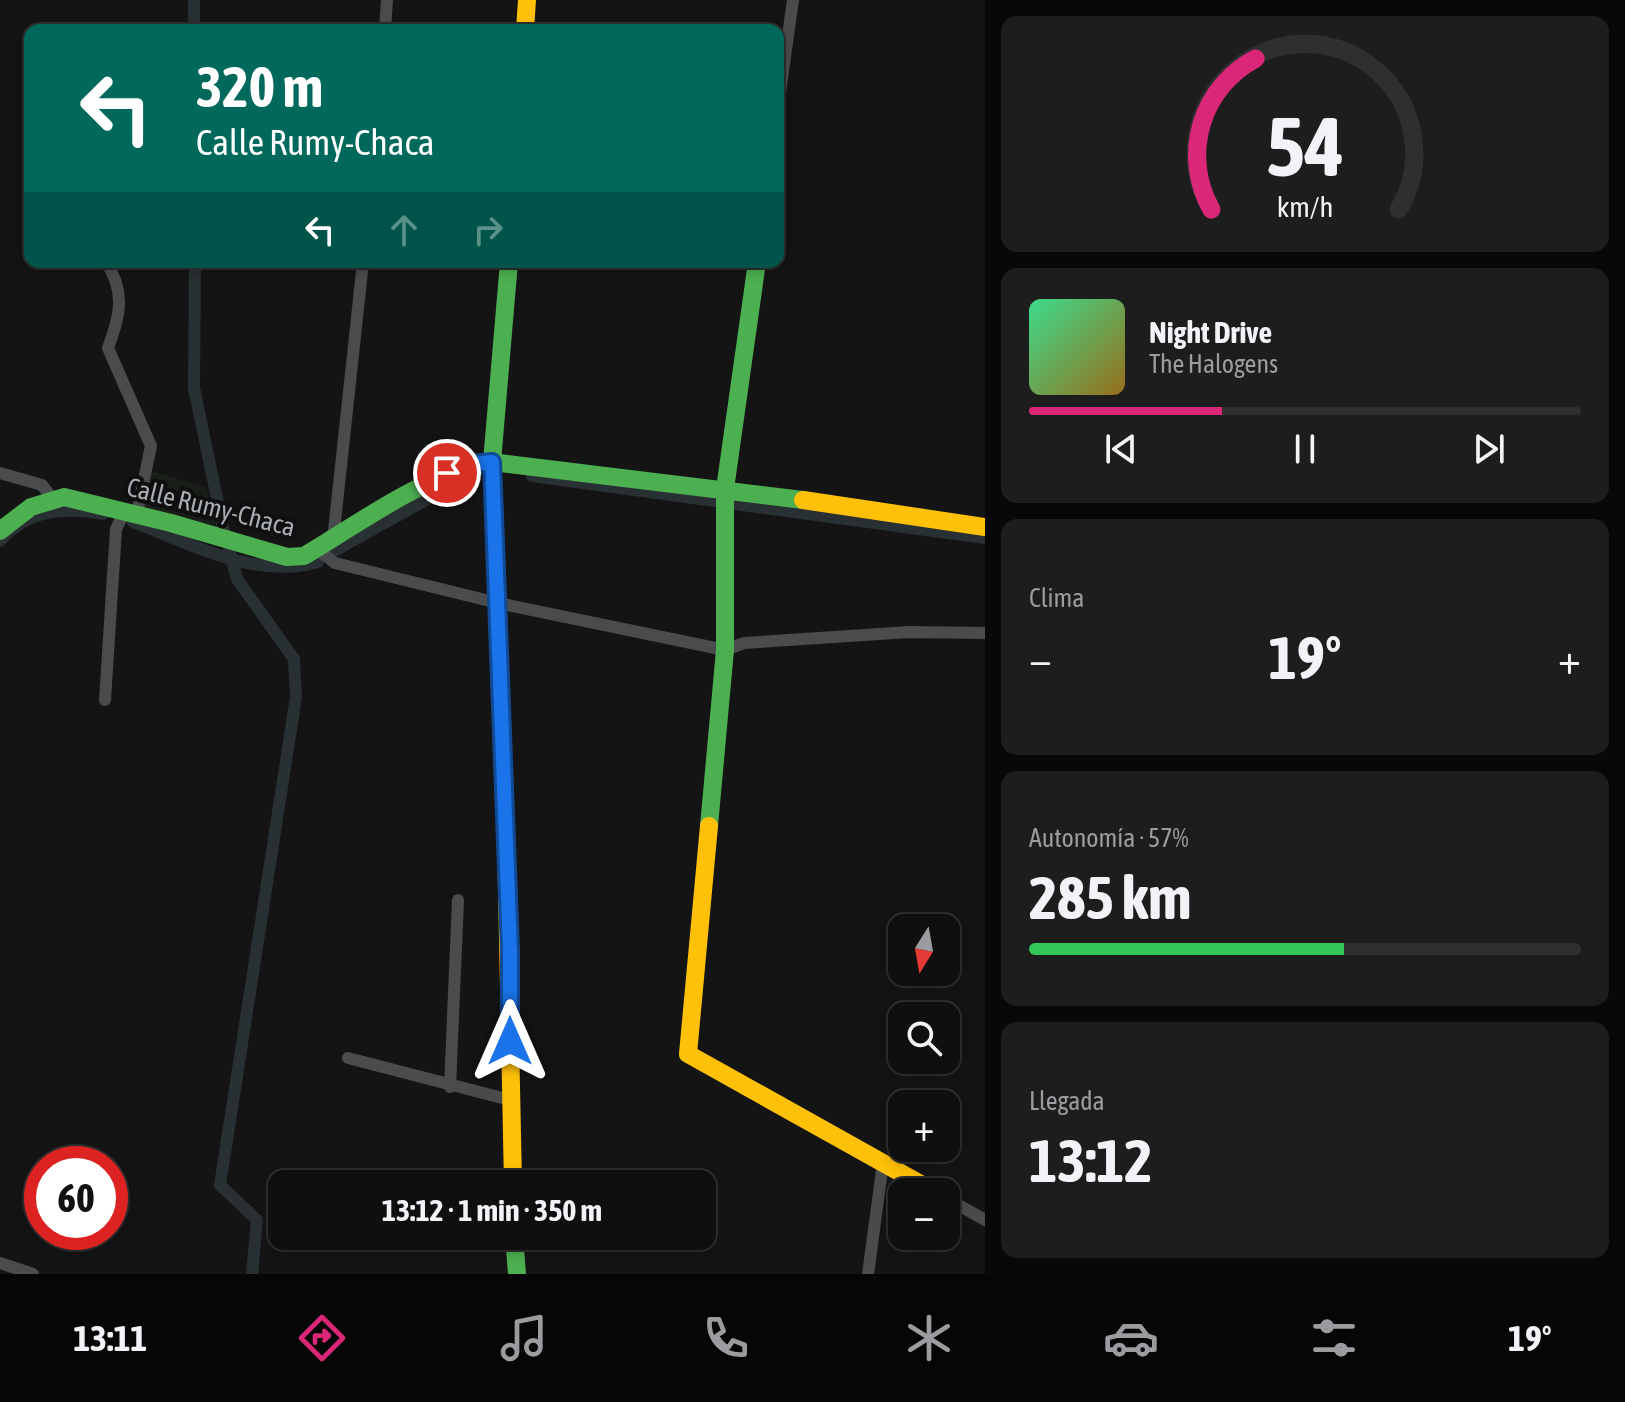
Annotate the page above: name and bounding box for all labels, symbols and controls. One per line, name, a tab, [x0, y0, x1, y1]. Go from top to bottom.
text: 320 m	[196, 55, 323, 119]
icon: left	[64, 56, 168, 160]
text: 54	[1266, 97, 1344, 193]
text: Calle Rumy-Chaca	[196, 121, 435, 163]
text: km/h	[1277, 190, 1333, 223]
icon: left	[298, 208, 342, 252]
icon: ahead	[382, 208, 426, 252]
icon: right	[466, 208, 510, 252]
text: Night Drive	[1149, 315, 1272, 349]
text: The Halogens	[1149, 349, 1278, 379]
icon: previous	[1099, 427, 1143, 471]
icon: pause	[1283, 427, 1327, 471]
icon: next	[1467, 427, 1511, 471]
pin	[413, 439, 481, 507]
icon: arrive	[425, 451, 469, 495]
street label: Calle Rumy-Chaca	[124, 472, 298, 542]
text: Clima	[1029, 583, 1084, 613]
text: 19°	[1269, 623, 1341, 692]
text: −	[1029, 633, 1052, 683]
text: +	[1558, 633, 1581, 683]
text: Autonomía · 57%	[1029, 823, 1189, 853]
text: 285 km	[1029, 863, 1191, 932]
north arrow	[888, 914, 960, 986]
map controls	[888, 914, 960, 1250]
position arrow	[468, 999, 552, 1083]
button: search	[888, 1002, 960, 1074]
text: Llegada	[1029, 1086, 1105, 1116]
button: +	[888, 1090, 960, 1162]
text: 13:12	[1029, 1126, 1152, 1195]
speed limit sign: 60	[24, 1146, 128, 1250]
button: −	[888, 1178, 960, 1250]
text: 13:12 · 1 min · 350 m	[382, 1193, 602, 1227]
icon: directions	[294, 1310, 350, 1366]
icon: music	[496, 1310, 552, 1366]
icon: phone	[698, 1310, 754, 1366]
icon: climate	[901, 1310, 957, 1366]
icon: car	[1103, 1310, 1159, 1366]
icon: filters	[1306, 1310, 1362, 1366]
text: 13:11	[73, 1317, 147, 1359]
text: 19°	[1508, 1317, 1552, 1359]

